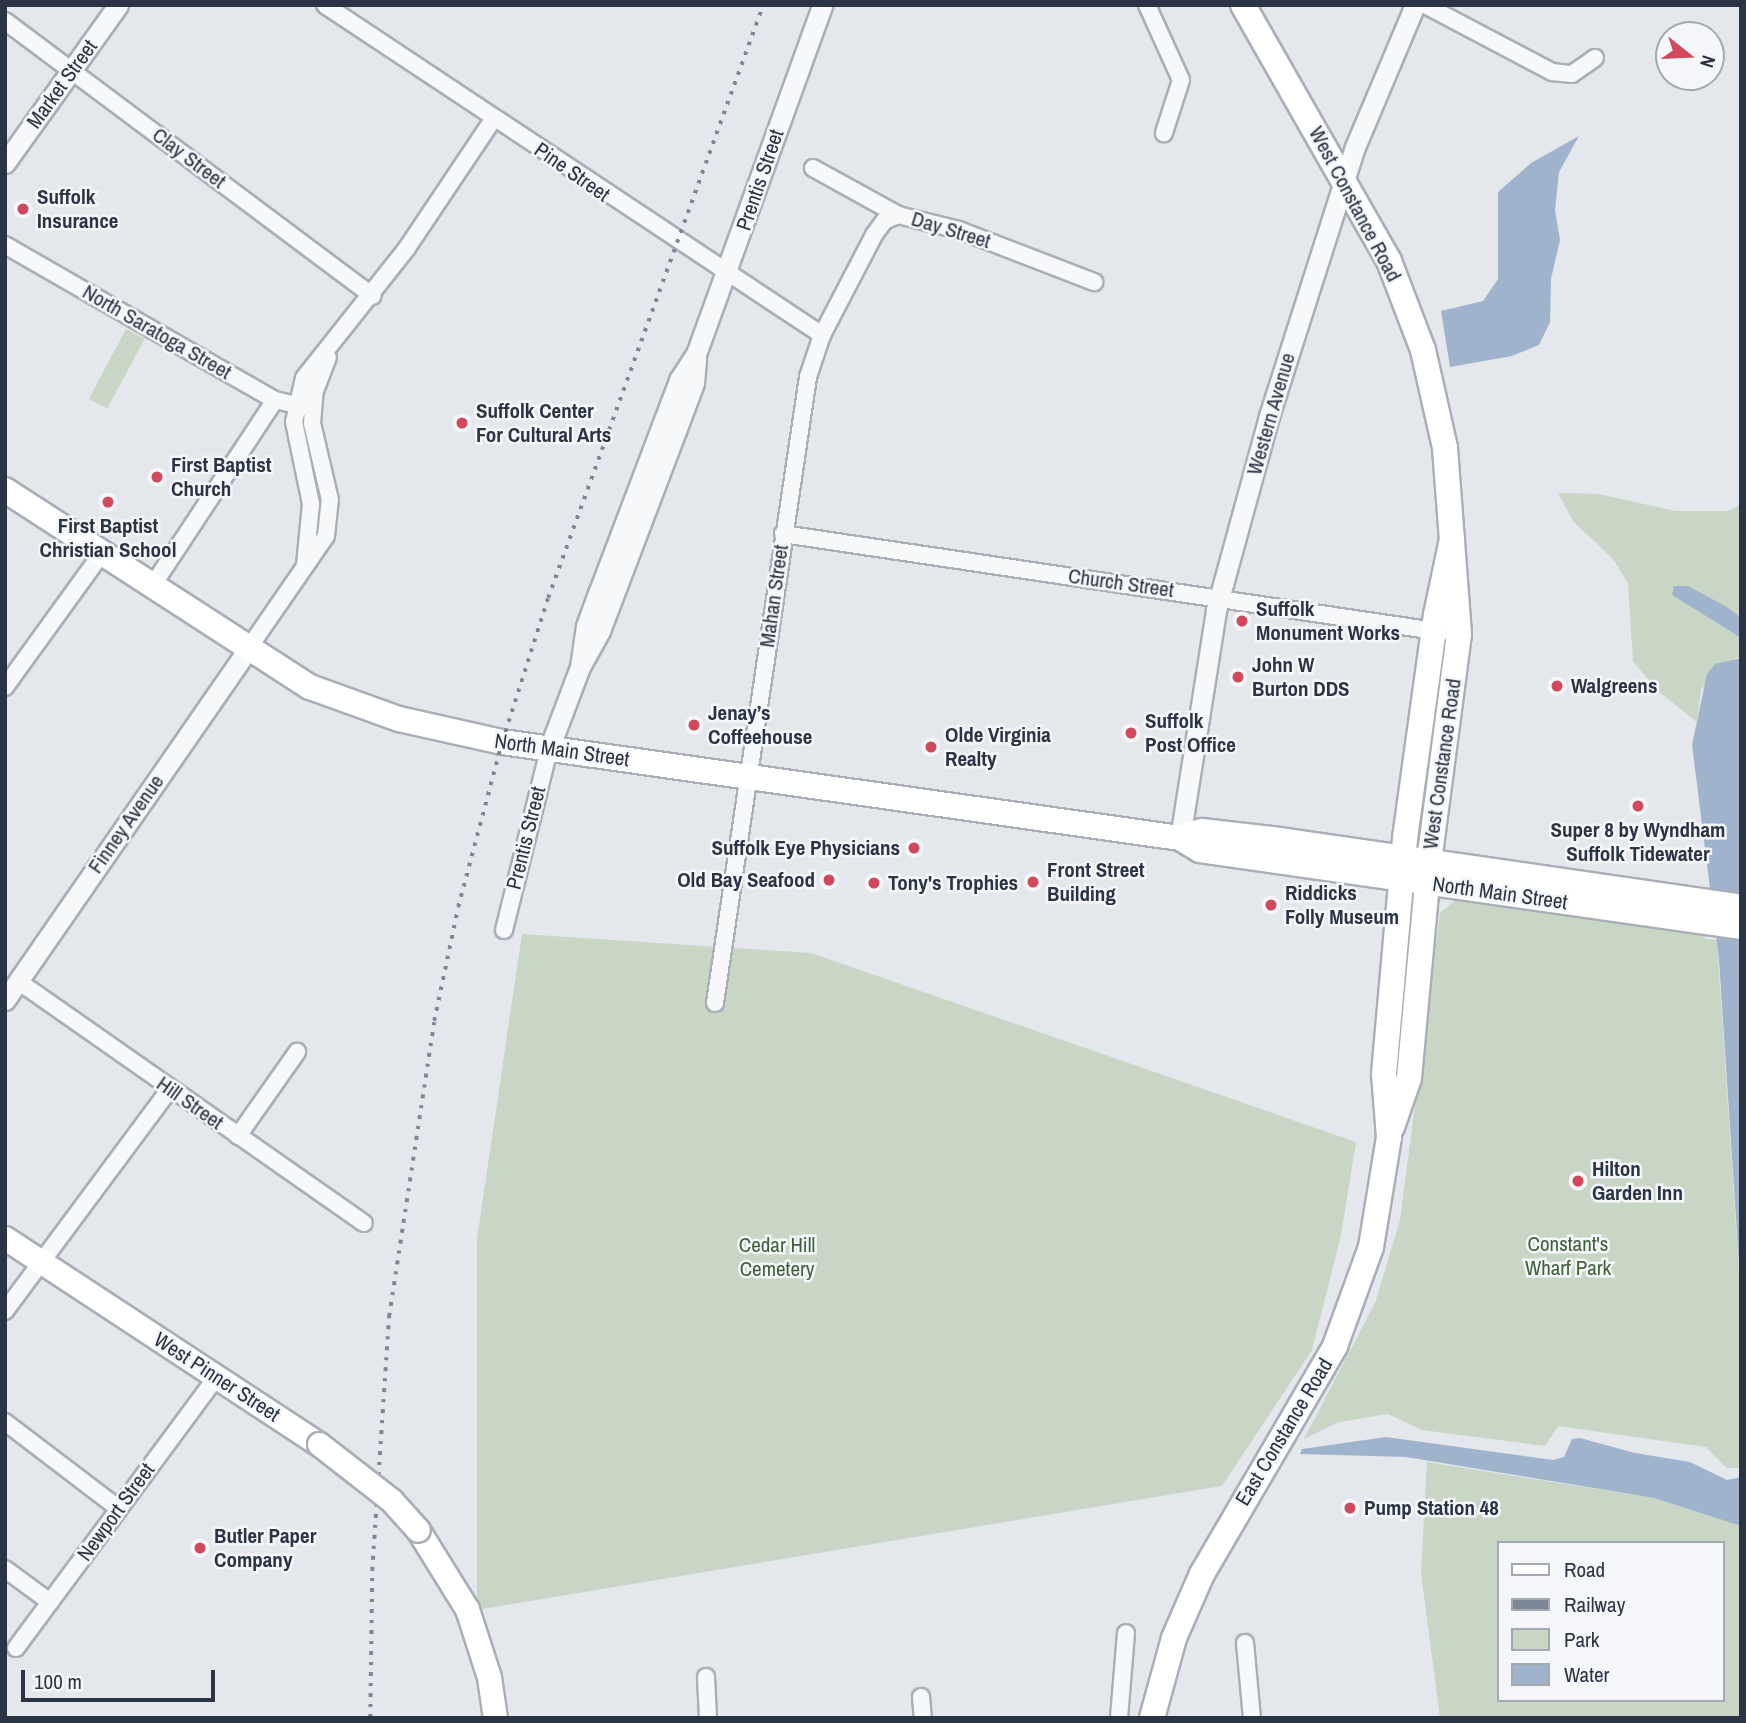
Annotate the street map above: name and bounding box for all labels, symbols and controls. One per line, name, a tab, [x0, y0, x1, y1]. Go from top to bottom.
north arrow	[1655, 21, 1725, 91]
street label: Market Street	[21, 35, 103, 133]
text: N	[1694, 53, 1722, 71]
street label: Clay Street	[147, 122, 231, 194]
street label: West Constance Road	[1304, 122, 1406, 286]
street label: Prentis Street	[731, 126, 789, 234]
street label: Pine Street	[529, 137, 615, 207]
place label: Suffolk Insurance	[37, 184, 118, 234]
marker: Suffolk Insurance	[15, 201, 31, 217]
street label: Day Street	[908, 206, 994, 254]
street label: North Saratoga Street	[78, 279, 236, 385]
street label: Western Avenue	[1241, 350, 1301, 478]
place label: Suffolk Center For Cultural Arts	[476, 398, 612, 448]
marker: Suffolk Center For Cultural Arts	[454, 415, 470, 431]
place label: First Baptist Church	[171, 452, 271, 502]
marker: First Baptist Church	[149, 469, 165, 485]
marker: First Baptist Christian School	[100, 494, 116, 510]
place label: First Baptist Christian School	[40, 513, 176, 563]
street label: Mahan Street	[754, 543, 794, 649]
street label: Church Street	[1067, 563, 1175, 603]
place label: Suffolk Monument Works	[1256, 596, 1400, 646]
marker: Suffolk Monument Works	[1234, 613, 1250, 629]
place label: John W Burton DDS	[1252, 652, 1350, 702]
marker: John W Burton DDS	[1230, 669, 1246, 685]
place label: Walgreens	[1571, 673, 1657, 699]
street label: West Constance Road	[1418, 677, 1466, 851]
marker: Walgreens	[1549, 678, 1565, 694]
place label: Jenay’s Coffeehouse	[708, 700, 812, 750]
place label: Suffolk Post Office	[1145, 708, 1236, 758]
marker: Jenay’s Coffeehouse	[686, 717, 702, 733]
place label: Olde Virginia Realty	[945, 722, 1051, 772]
marker: Suffolk Post Office	[1123, 725, 1139, 741]
street label: North Main Street	[493, 728, 631, 772]
marker: Olde Virginia Realty	[923, 739, 939, 755]
street label: Finney Avenue	[83, 769, 169, 879]
street label: Prentis Street	[501, 784, 551, 892]
marker: Super 8 by Wyndham Suffolk Tidewater	[1630, 798, 1646, 814]
place label: Super 8 by Wyndham Suffolk Tidewater	[1551, 817, 1725, 867]
place label: Suffolk Eye Physicians	[711, 835, 900, 861]
marker: Suffolk Eye Physicians	[906, 840, 922, 856]
place label: Front Street Building	[1047, 857, 1145, 907]
place label: Old Bay Seafood	[677, 867, 815, 893]
place label: Tony's Trophies	[888, 870, 1018, 896]
street label: North Main Street	[1431, 871, 1569, 915]
marker: Old Bay Seafood	[821, 872, 837, 888]
marker: Front Street Building	[1025, 874, 1041, 890]
marker: Tony's Trophies	[866, 875, 882, 891]
place label: Riddicks Folly Museum	[1285, 880, 1399, 930]
marker: Riddicks Folly Museum	[1263, 897, 1279, 913]
street label: Hill Street	[152, 1071, 228, 1135]
place label: Hilton Garden Inn	[1592, 1156, 1683, 1206]
marker: Hilton Garden Inn	[1570, 1173, 1586, 1189]
park label: Constant's Wharf Park	[1525, 1231, 1611, 1281]
park label: Cedar Hill Cemetery	[739, 1232, 815, 1282]
street label: West Pinner Street	[149, 1327, 285, 1427]
street label: East Constance Road	[1230, 1354, 1338, 1510]
street label: Newport Street	[72, 1458, 160, 1566]
place label: Pump Station 48	[1364, 1495, 1499, 1521]
marker: Pump Station 48	[1342, 1500, 1358, 1516]
place label: Butler Paper Company	[214, 1523, 316, 1573]
marker: Butler Paper Company	[192, 1540, 208, 1556]
legend	[1498, 1541, 1725, 1702]
text: Road	[1564, 1555, 1605, 1584]
text: Railway	[1564, 1590, 1625, 1619]
text: Park	[1564, 1625, 1599, 1654]
scale bar	[24, 1656, 219, 1700]
text: Water	[1564, 1660, 1609, 1689]
text: 100 m	[34, 1667, 82, 1696]

